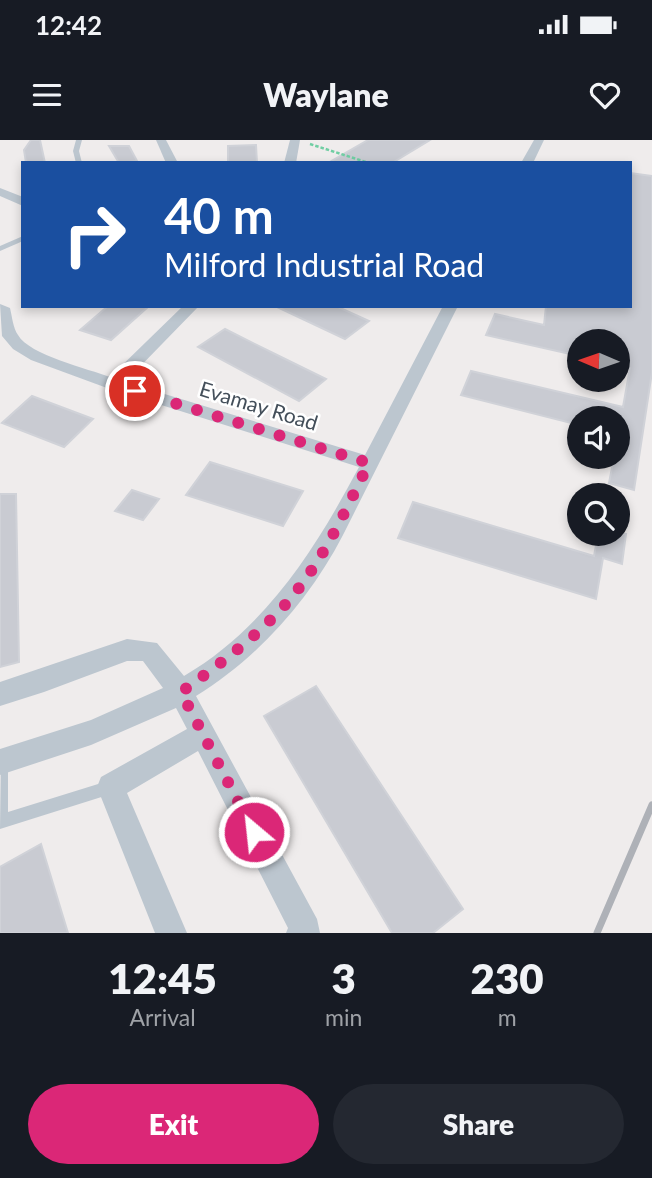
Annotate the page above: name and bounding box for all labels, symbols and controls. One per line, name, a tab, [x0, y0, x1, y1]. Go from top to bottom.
text: 12:42	[35, 9, 102, 41]
text: Waylane	[263, 75, 389, 114]
icon: menu	[28, 76, 66, 114]
icon: heart	[586, 76, 624, 114]
text: 40 m	[164, 186, 274, 244]
icon: right	[49, 189, 140, 280]
text: Milford Industrial Road	[164, 245, 484, 284]
north arrow	[567, 329, 630, 392]
map controls	[567, 329, 630, 546]
pin	[105, 361, 165, 421]
icon: arrive	[116, 372, 154, 410]
street label: Evamay Road	[197, 375, 321, 435]
button: sound	[567, 406, 630, 469]
button: search	[567, 483, 630, 546]
position arrow	[217, 795, 291, 869]
text: 12:45	[108, 953, 217, 1003]
text: 3	[332, 953, 356, 1003]
text: 230	[471, 953, 544, 1003]
text: Arrival	[129, 1003, 196, 1031]
text: min	[325, 1003, 362, 1031]
text: m	[498, 1003, 517, 1031]
button: Exit	[28, 1084, 319, 1164]
button: Share	[333, 1084, 624, 1164]

